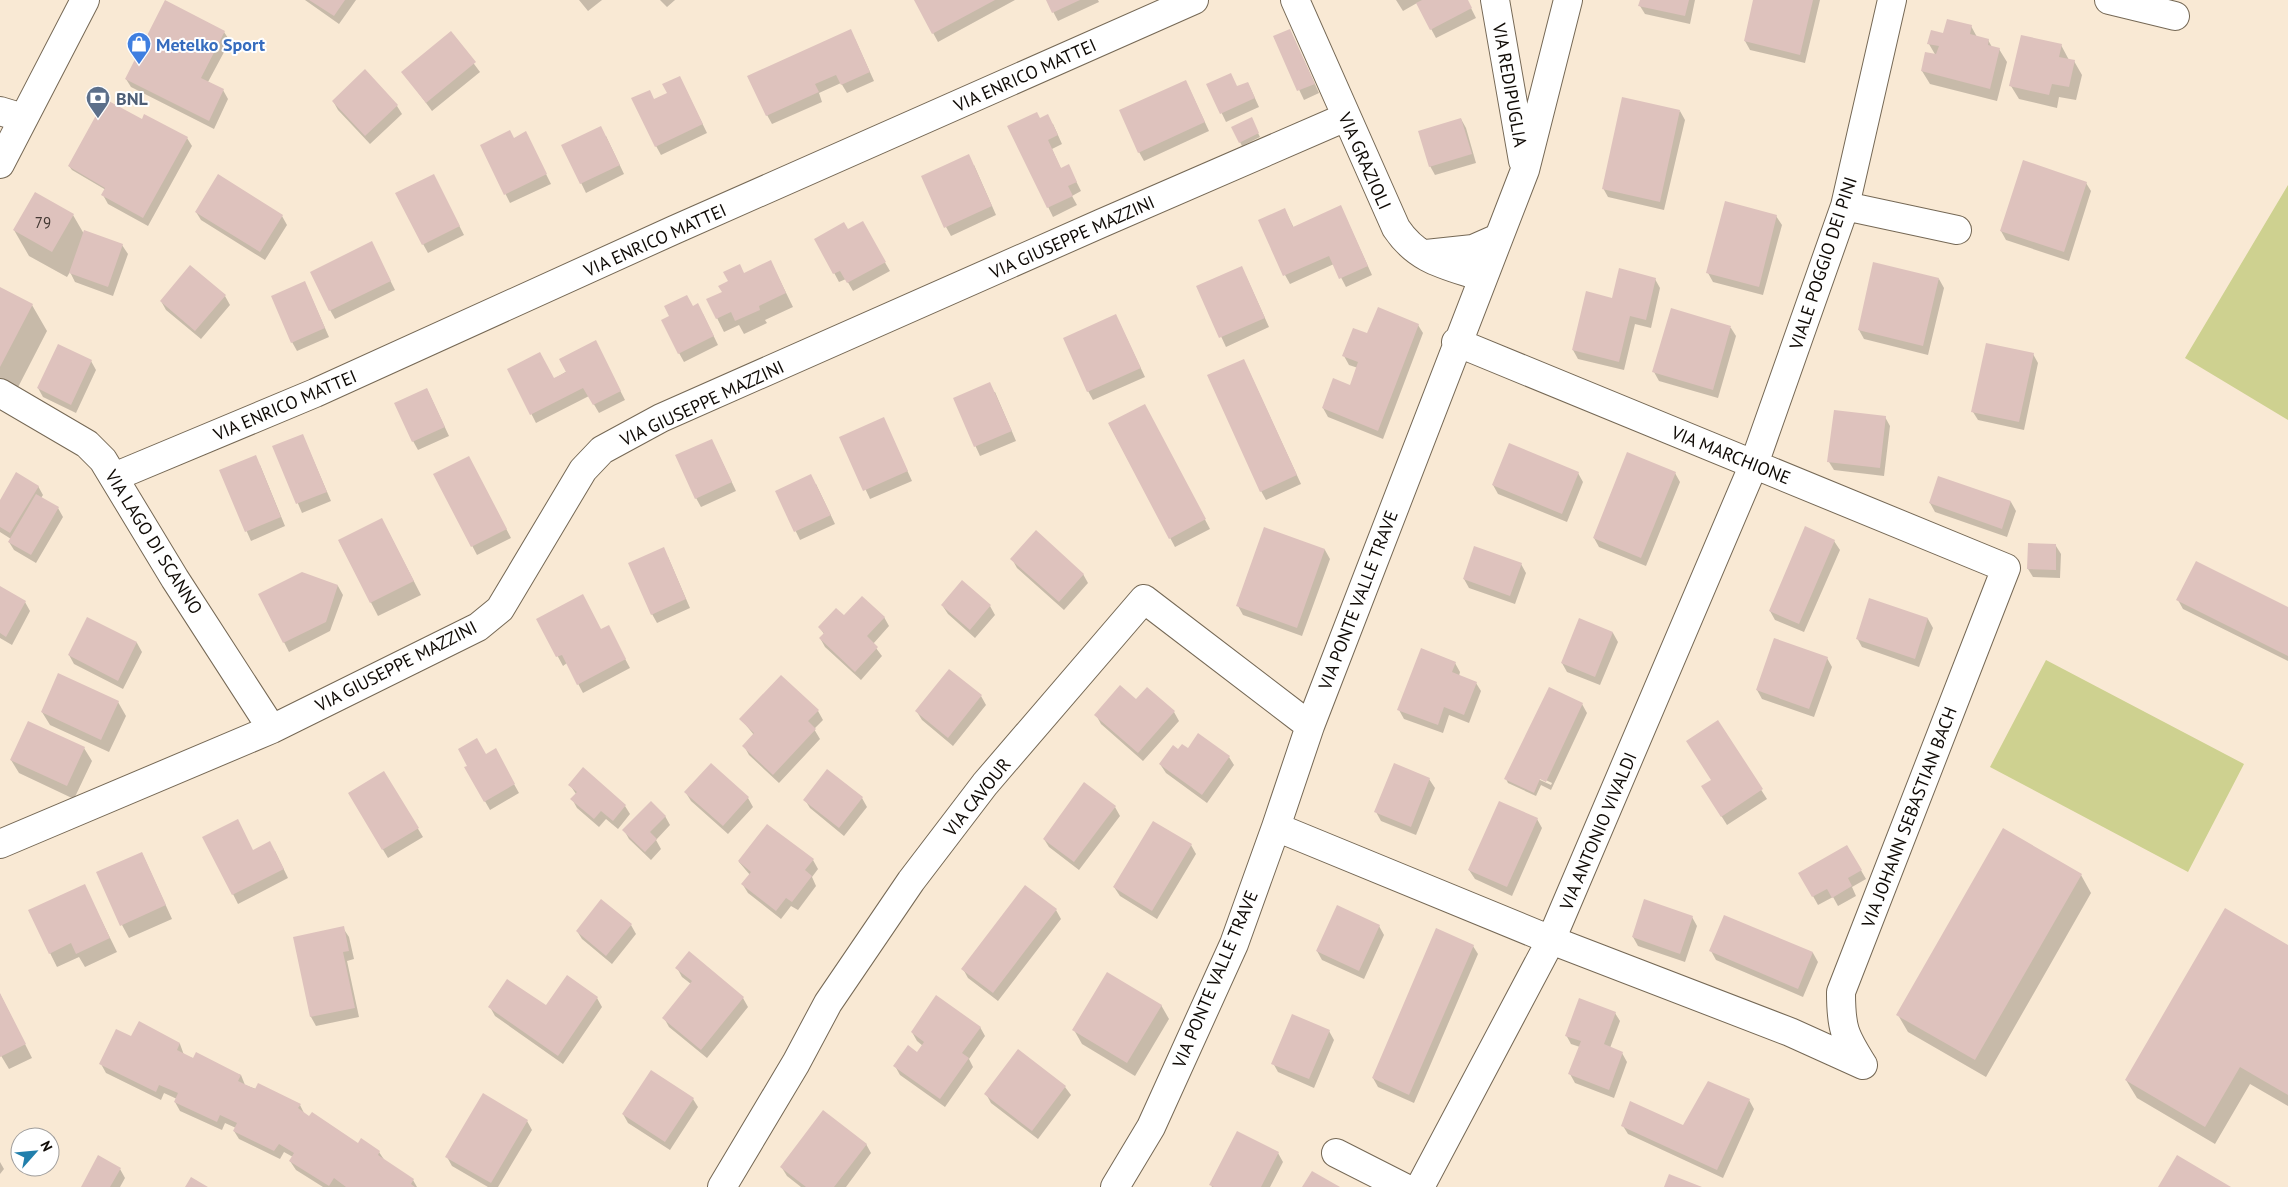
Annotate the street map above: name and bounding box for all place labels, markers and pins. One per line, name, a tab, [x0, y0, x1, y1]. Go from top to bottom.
shop icon: Metelko Sport	[126, 31, 152, 65]
place label: Metelko Sport	[156, 33, 266, 56]
bank icon: BNL	[85, 85, 111, 119]
place label: BNL	[116, 87, 148, 110]

